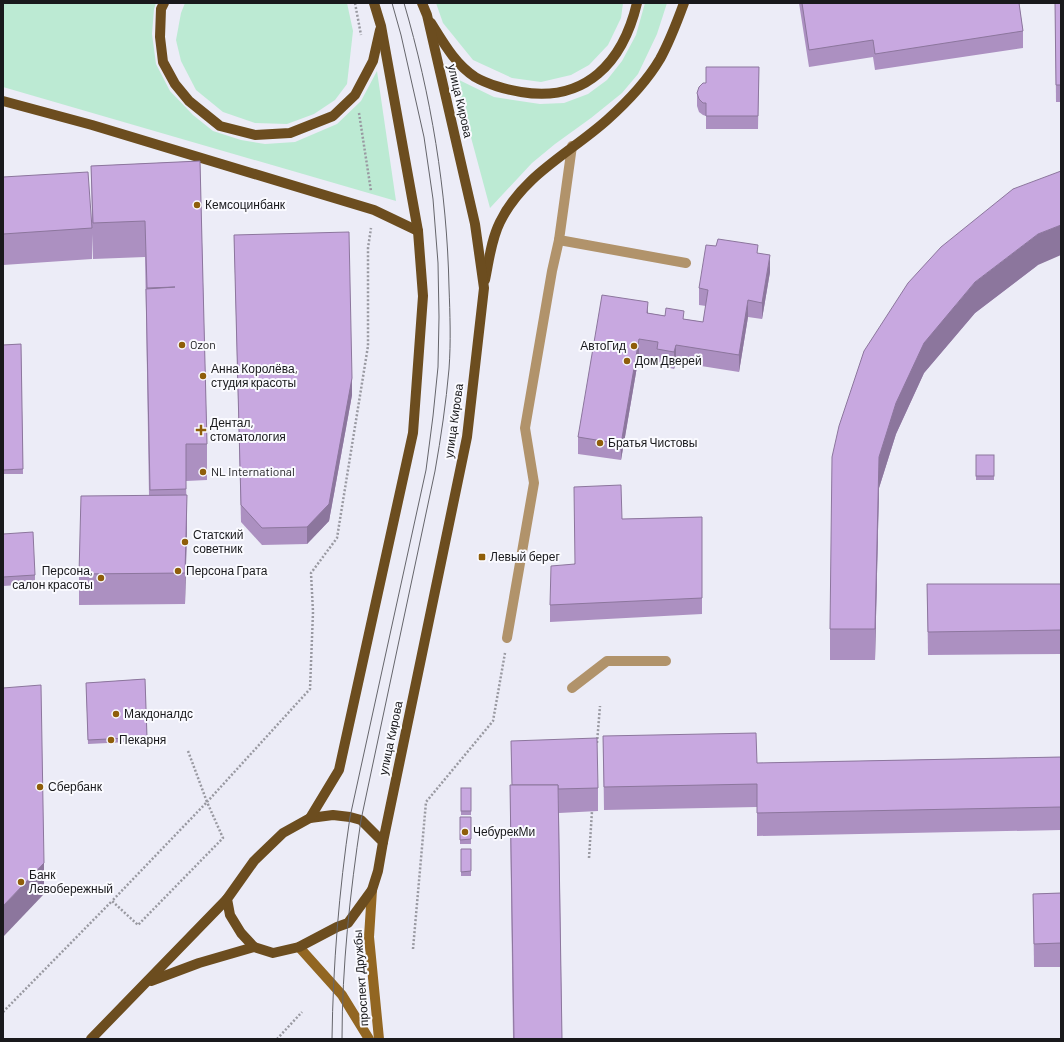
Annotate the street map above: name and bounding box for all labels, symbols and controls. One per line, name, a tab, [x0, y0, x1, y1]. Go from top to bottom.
street label: улица Кирова	[445, 62, 476, 140]
place label: Кемсоцинбанк	[205, 197, 286, 212]
marker: Кемсоцинбанк	[192, 200, 202, 210]
place label: Ozon	[190, 337, 216, 351]
place label: АвтоГид	[580, 338, 626, 353]
marker: Ozon	[177, 340, 187, 350]
marker: АвтоГид	[629, 341, 639, 351]
place label: Дом Дверей	[635, 353, 702, 368]
marker: Дом Дверей	[622, 356, 632, 366]
place label: Анна Королёва, студия красоты	[211, 361, 298, 390]
marker: Анна Королёва, студия красоты	[198, 371, 208, 381]
street label: улица Кирова	[441, 382, 466, 459]
place label: Дентал, стоматология	[210, 415, 286, 443]
marker: Дентал, стоматология	[195, 424, 207, 436]
place label: Братья Чистовы	[608, 435, 697, 450]
marker: Братья Чистовы	[595, 438, 605, 448]
place label: NL International	[211, 464, 295, 478]
marker: NL International	[198, 467, 208, 477]
place label: Статский советник	[193, 527, 243, 555]
marker: Статский советник	[180, 537, 190, 547]
place label: Левый берег	[490, 549, 560, 564]
marker: Левый берег	[477, 552, 487, 562]
place label: Персона, салон красоты	[12, 563, 93, 592]
place label: Персона Грата	[186, 563, 268, 578]
marker: Персона Грата	[173, 566, 183, 576]
marker: Персона, салон красоты	[96, 573, 106, 583]
street label: улица Кирова	[375, 699, 406, 776]
place label: Макдоналдс	[124, 706, 193, 721]
marker: Макдоналдс	[111, 709, 121, 719]
place label: Пекарня	[119, 732, 166, 747]
marker: Пекарня	[106, 735, 116, 745]
place label: Сбербанк	[48, 779, 103, 794]
marker: Сбербанк	[35, 782, 45, 792]
place label: ЧебурекМи	[473, 824, 535, 839]
marker: ЧебурекМи	[460, 827, 470, 837]
place label: Банк Левобережный	[29, 867, 113, 896]
marker: Банк Левобережный	[16, 877, 26, 887]
street label: проспект Дружбы	[350, 929, 371, 1027]

